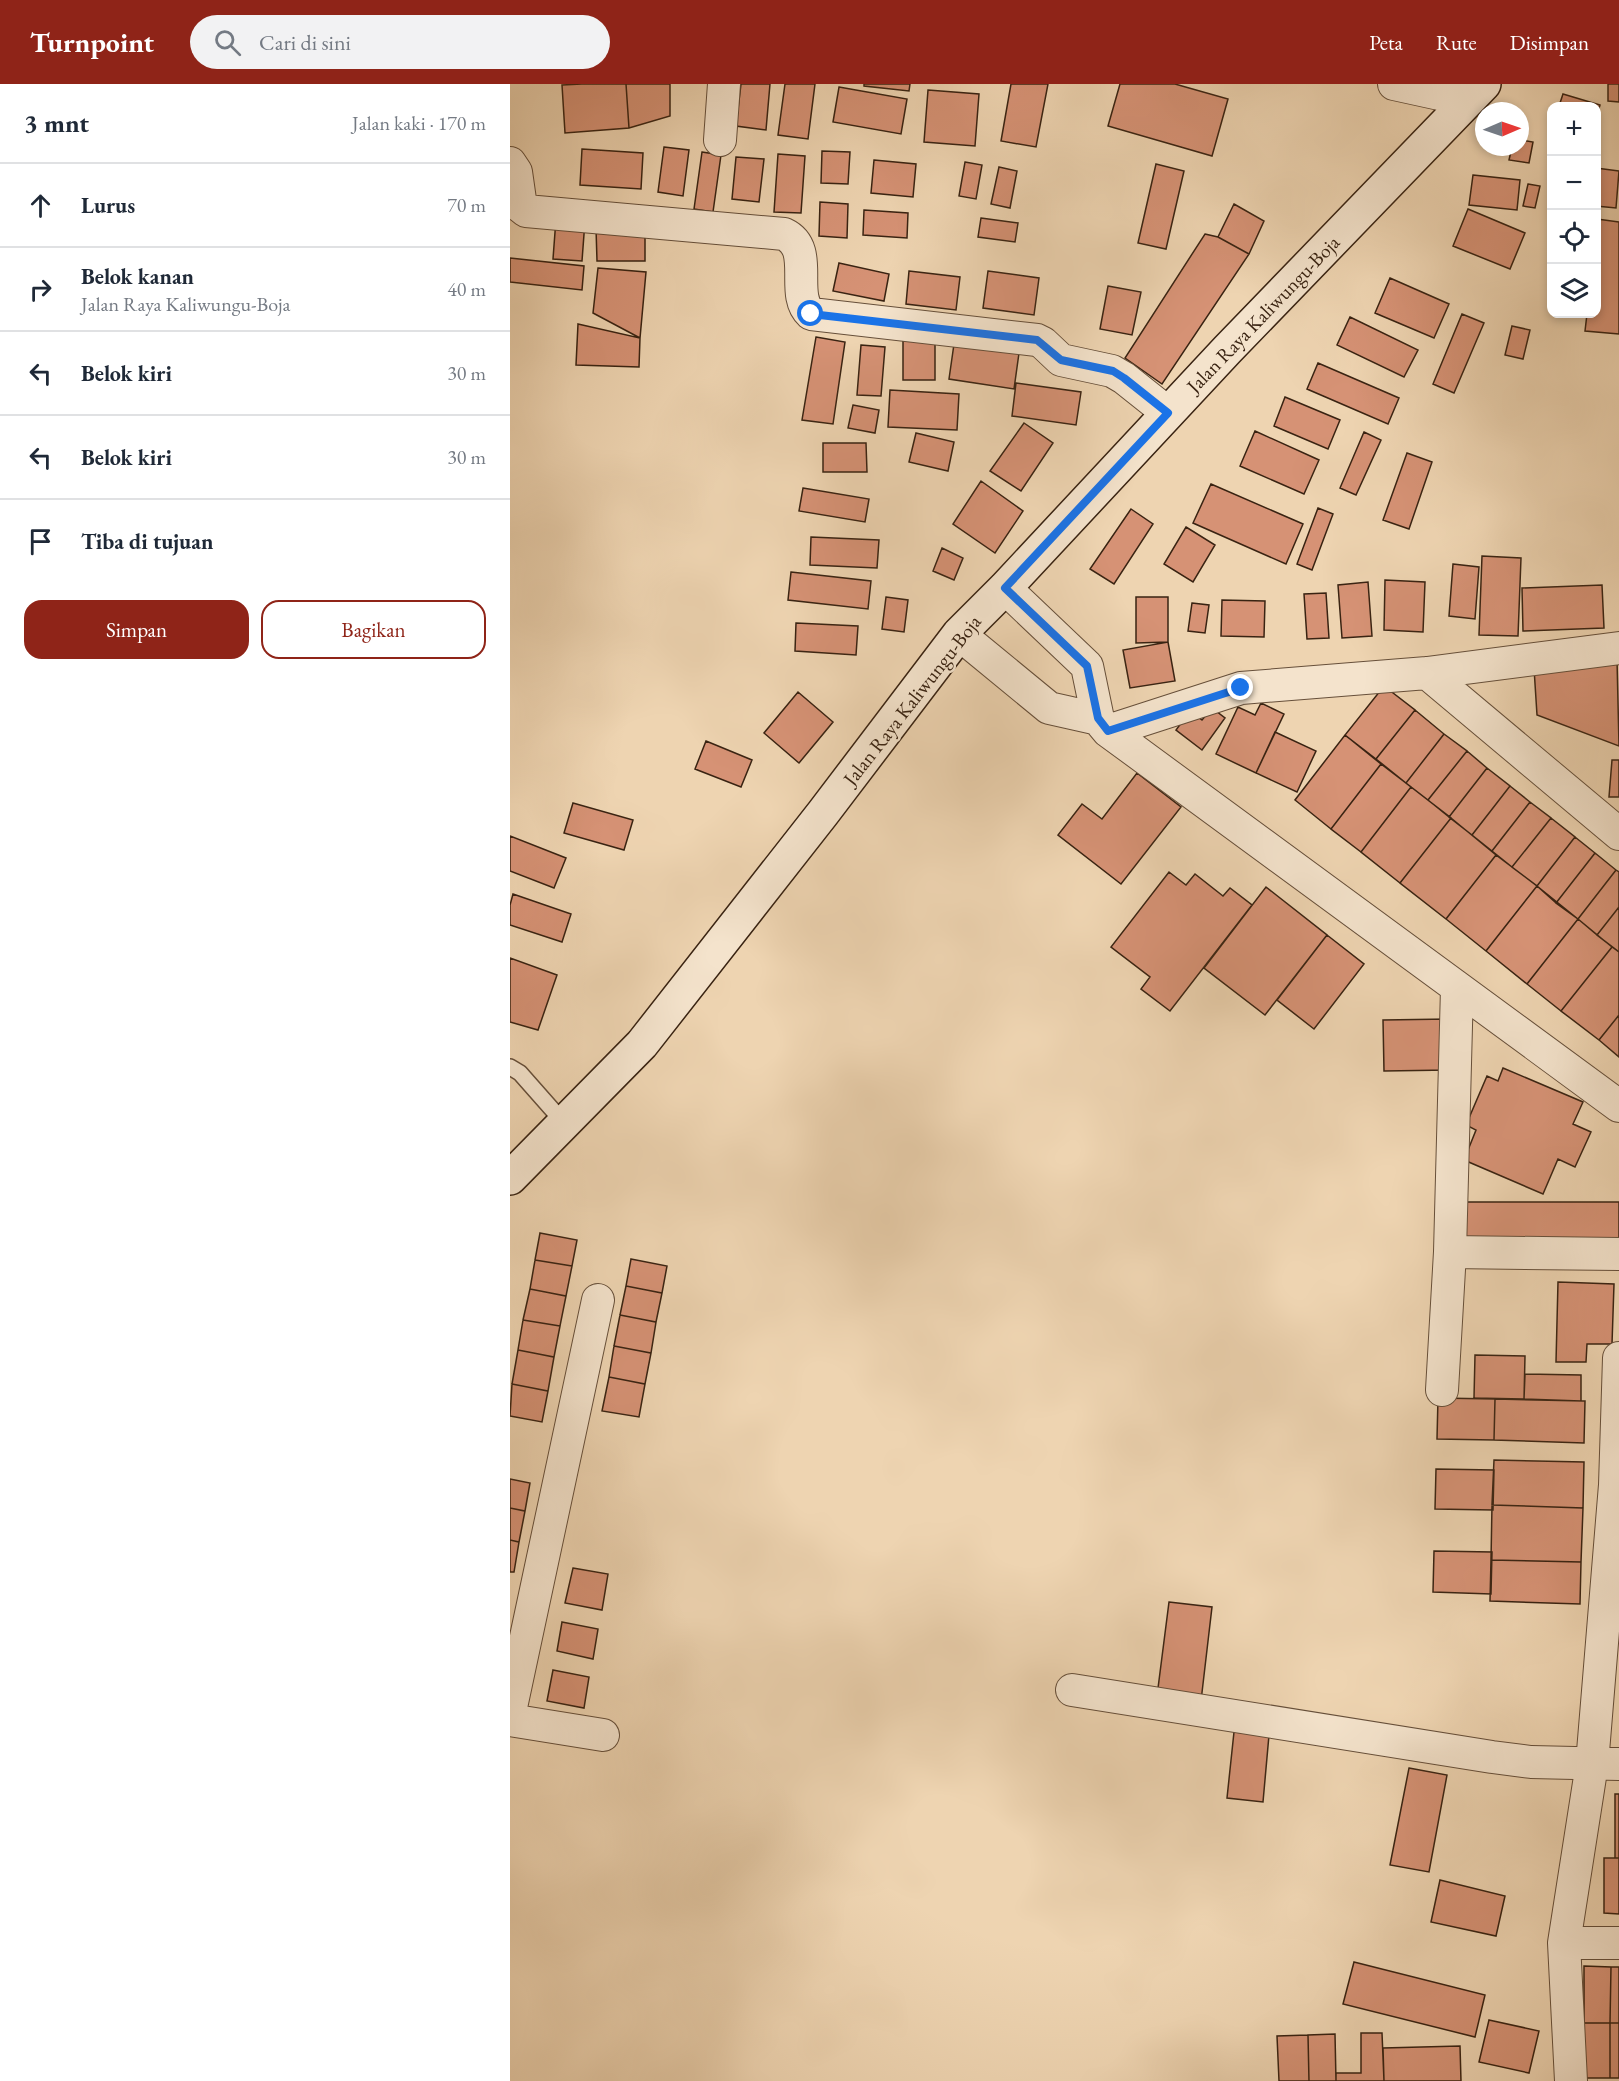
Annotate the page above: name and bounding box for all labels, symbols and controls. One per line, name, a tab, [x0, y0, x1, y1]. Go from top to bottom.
search box	[190, 15, 610, 69]
text: Turnpoint	[30, 24, 154, 60]
icon: search	[211, 26, 244, 59]
text: Cari di sini	[259, 28, 351, 57]
text: Peta	[1369, 29, 1403, 56]
text: Rute	[1436, 29, 1477, 56]
text: Disimpan	[1510, 29, 1589, 56]
north arrow	[1475, 102, 1529, 156]
map controls	[1547, 102, 1601, 318]
button: +	[1547, 102, 1601, 156]
text: 3 mnt	[24, 106, 89, 140]
text: Jalan kaki · 170 m	[352, 110, 486, 136]
button: −	[1547, 156, 1601, 210]
icon: ahead	[24, 189, 57, 222]
text: Lurus	[81, 191, 135, 220]
text: 70 m	[447, 192, 486, 218]
button: locate	[1547, 210, 1601, 264]
street label: Jalan Raya Kaliwungu-Boja	[1179, 230, 1345, 400]
text: Belok kanan	[81, 262, 194, 291]
button: layers	[1547, 264, 1601, 318]
icon: right	[24, 273, 57, 306]
text: 40 m	[447, 276, 486, 302]
text: Jalan Raya Kaliwungu-Boja	[81, 291, 291, 317]
route start	[797, 300, 823, 326]
icon: left	[24, 357, 57, 390]
text: Belok kiri	[81, 359, 172, 388]
text: 30 m	[447, 360, 486, 386]
icon: left	[24, 441, 57, 474]
text: Belok kiri	[81, 443, 172, 472]
text: 30 m	[447, 444, 486, 470]
icon: arrive	[24, 525, 57, 558]
text: Tiba di tujuan	[81, 527, 213, 556]
button: Simpan	[24, 600, 249, 659]
button: Bagikan	[261, 600, 486, 659]
street label: Jalan Raya Kaliwungu-Boja	[836, 609, 987, 792]
route end	[1227, 674, 1253, 700]

